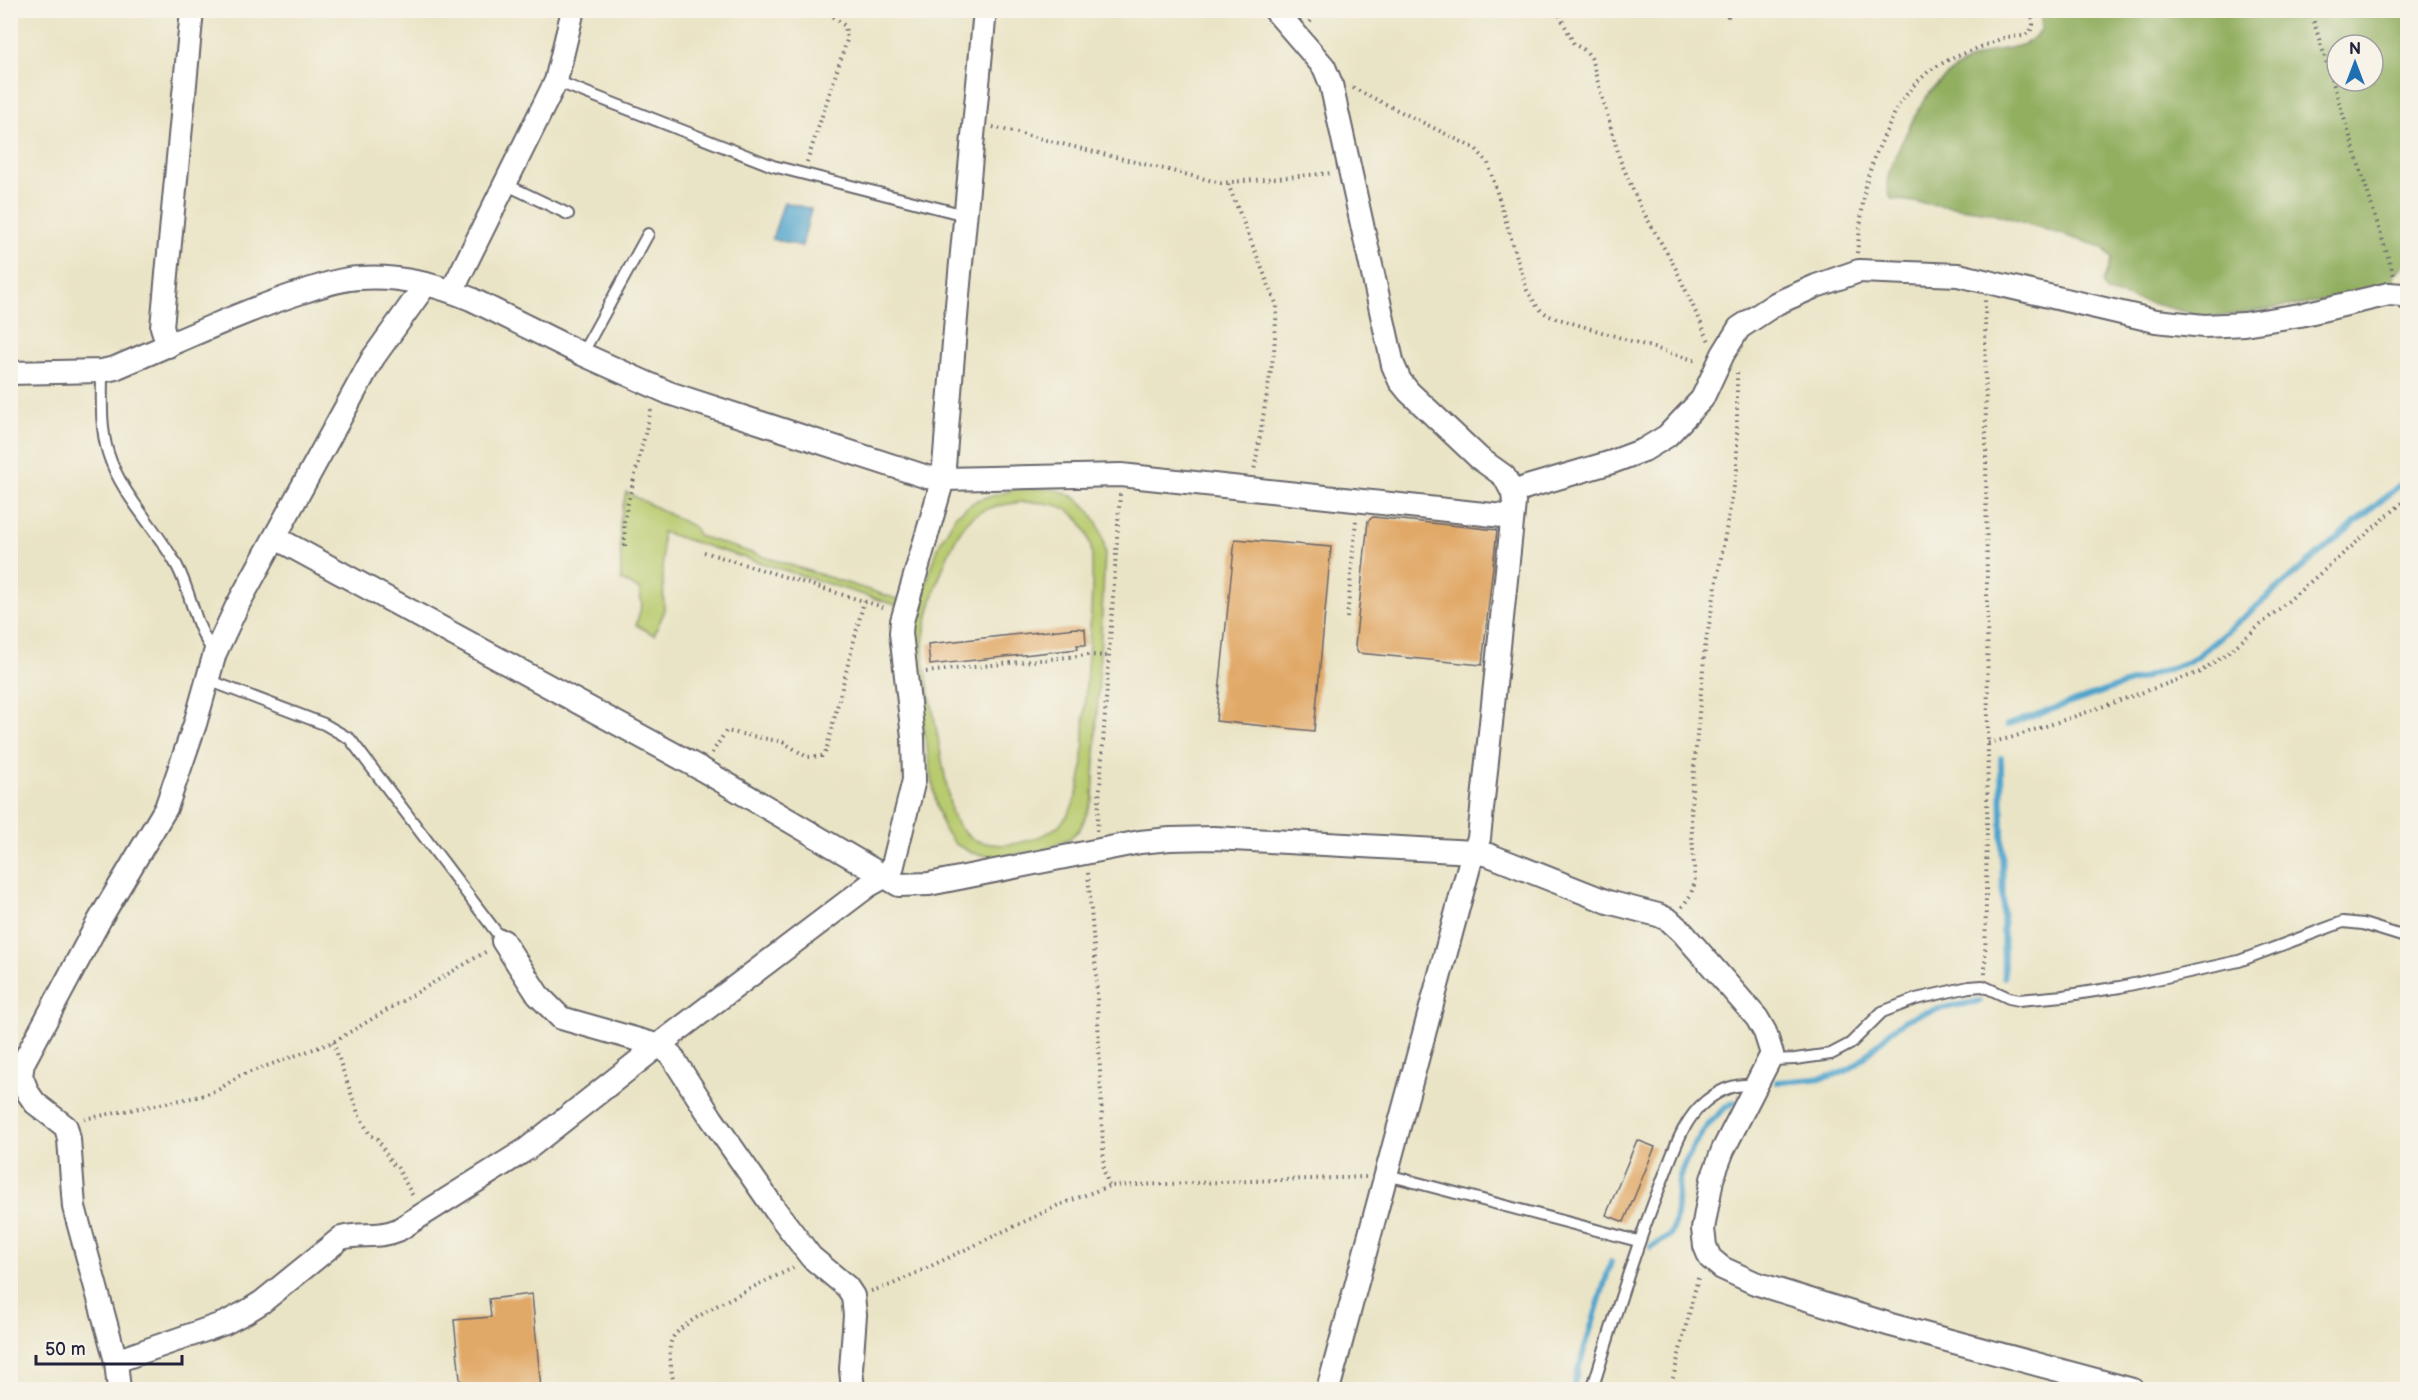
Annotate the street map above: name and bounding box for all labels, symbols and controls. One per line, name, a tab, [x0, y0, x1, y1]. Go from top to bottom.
north arrow	[2325, 33, 2385, 93]
text: N	[2349, 40, 2361, 59]
scale bar	[36, 1328, 182, 1366]
text: 50 m	[45, 1339, 86, 1360]

